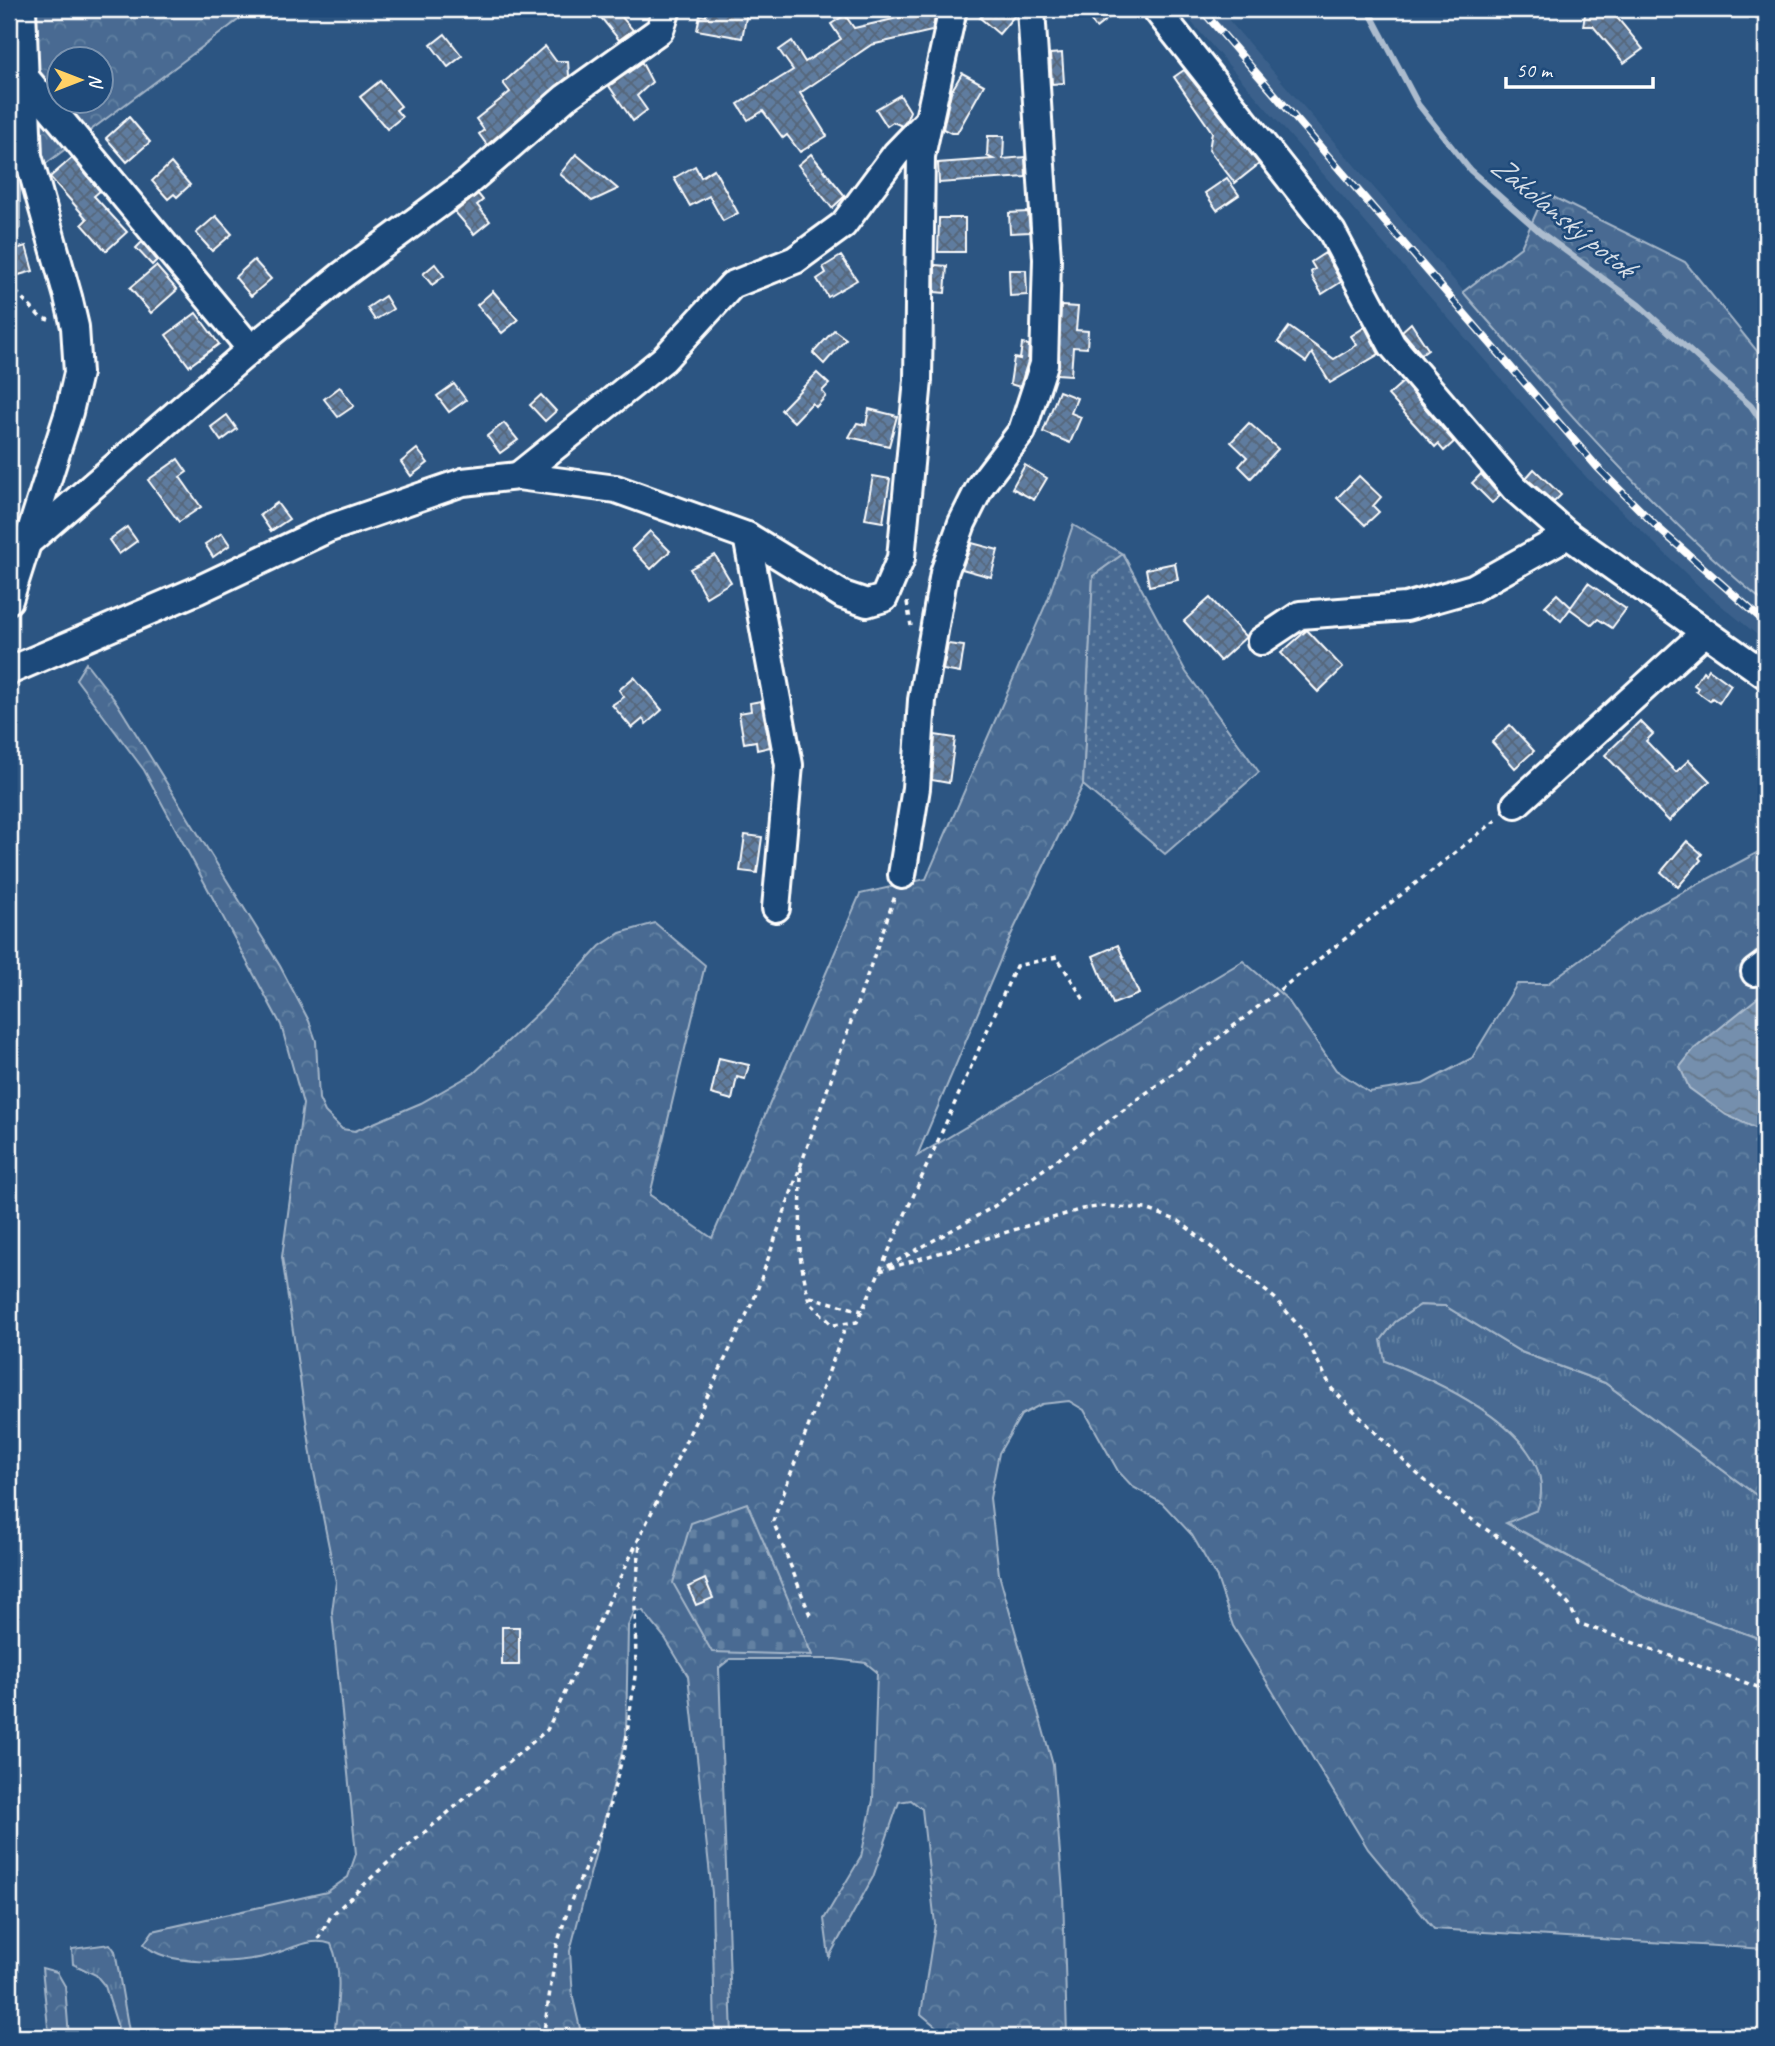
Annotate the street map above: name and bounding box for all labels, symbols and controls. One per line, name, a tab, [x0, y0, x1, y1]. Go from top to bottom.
north arrow	[46, 46, 116, 116]
scale bar	[1506, 46, 1652, 90]
text: 50 m	[1516, 57, 1554, 83]
text: N	[84, 74, 108, 89]
water label: Zákolanský potok	[1484, 147, 1647, 289]

